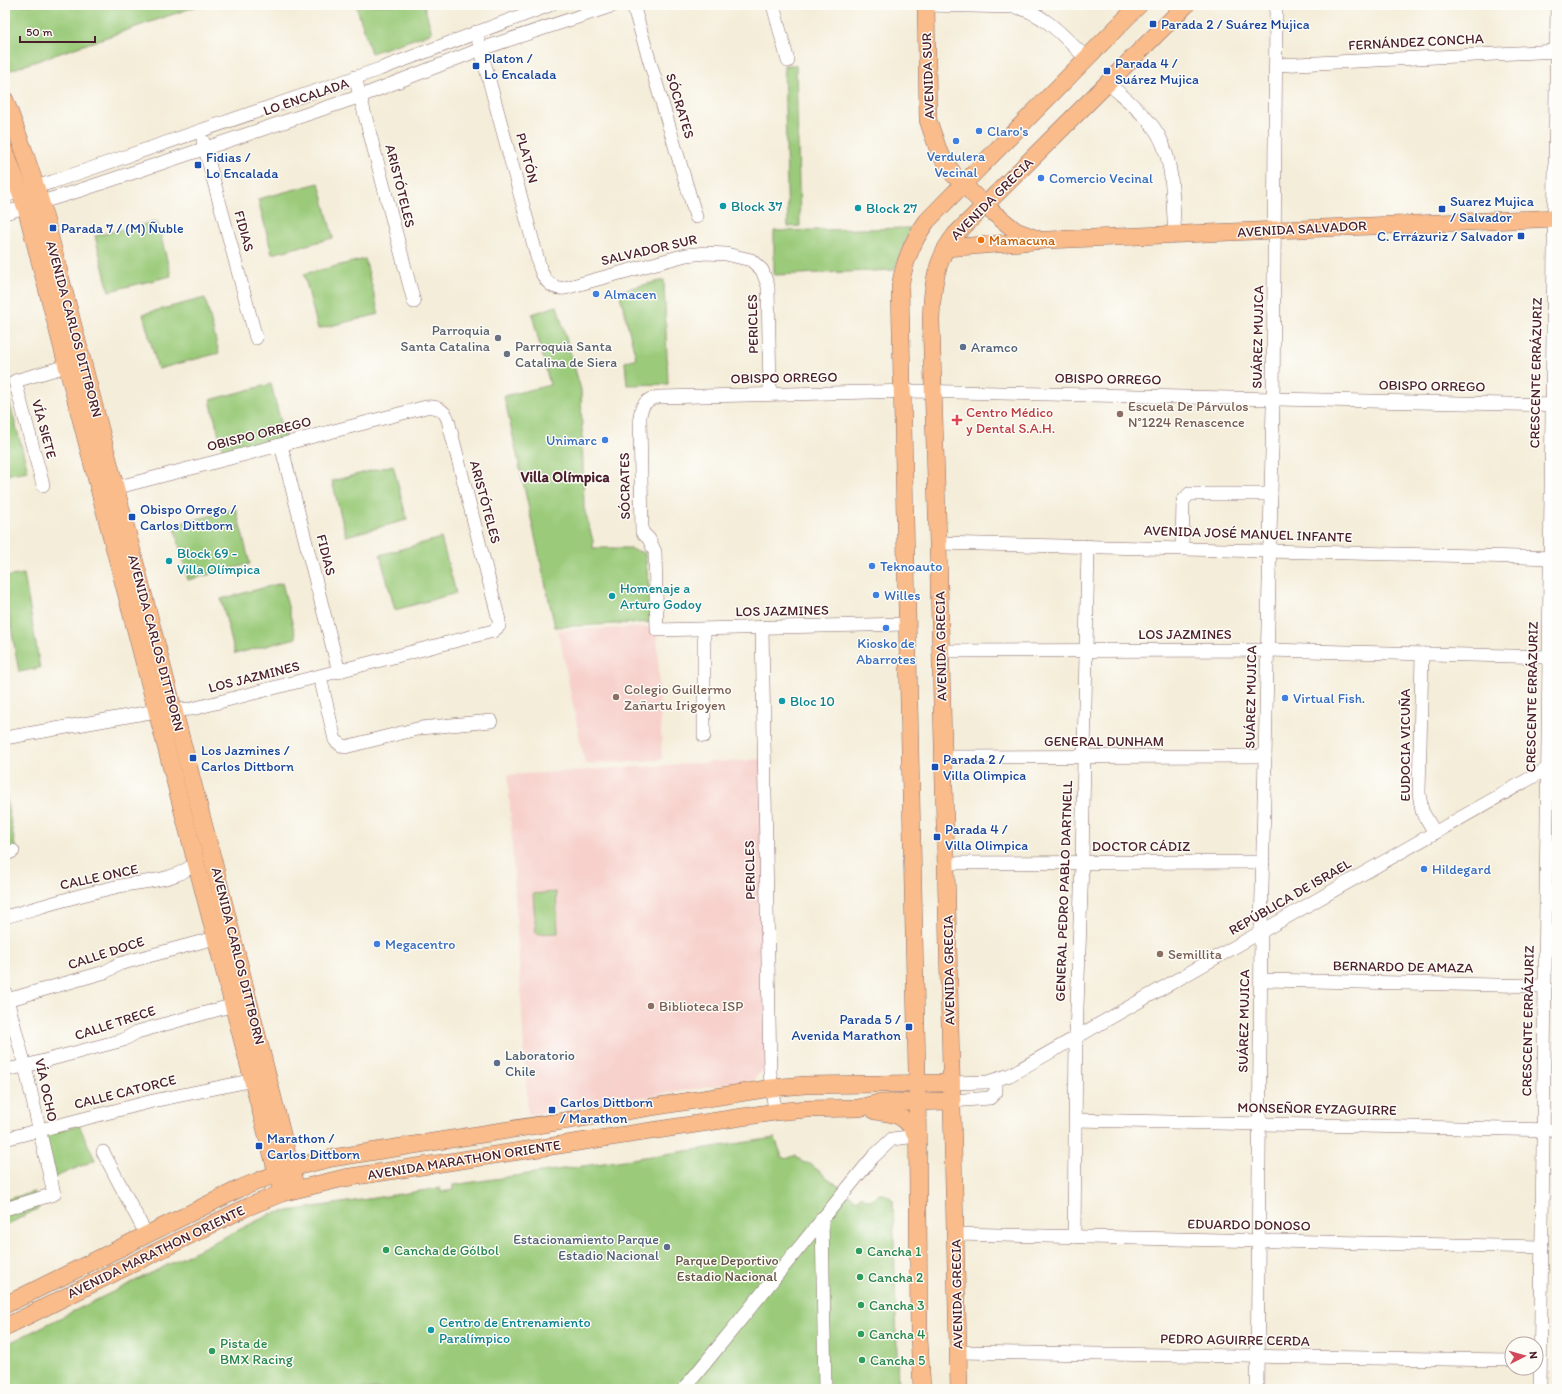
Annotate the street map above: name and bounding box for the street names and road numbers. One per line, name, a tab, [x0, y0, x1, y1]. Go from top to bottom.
street label: FERNÁNDEZ CONCHA	[1348, 30, 1484, 54]
street label: AVENIDA SUR	[918, 32, 938, 119]
street label: SÓCRATES	[662, 71, 698, 141]
street label: LO ENCALADA	[261, 74, 351, 120]
street label: PLATÓN	[512, 131, 542, 185]
street label: ARISTÓTELES	[381, 143, 419, 229]
street label: AVENIDA GRECIA	[947, 154, 1037, 244]
street label: FIDIAS	[230, 209, 258, 253]
street label: AVENIDA SALVADOR	[1237, 217, 1368, 241]
street label: SALVADOR SUR	[599, 231, 699, 269]
street label: AVENIDA CARLOS DITTBORN	[42, 239, 106, 419]
street label: SUÁREZ MUJICA	[1249, 285, 1267, 389]
street label: PERICLES	[744, 294, 762, 354]
street label: CRESCENTE ERRÁZURIZ	[1526, 297, 1546, 449]
street label: OBISPO ORREGO	[730, 369, 838, 387]
street label: OBISPO ORREGO	[1054, 370, 1162, 388]
street label: OBISPO ORREGO	[1378, 377, 1486, 395]
street label: VÍA SIETE	[28, 398, 60, 461]
street label: OBISPO ORREGO	[205, 413, 313, 455]
street label: SÓCRATES	[616, 452, 634, 520]
street label: ARISTÓTELES	[466, 459, 504, 545]
street label: AVENIDA JOSÉ MANUEL INFANTE	[1144, 522, 1353, 546]
street label: FIDIAS	[313, 533, 339, 577]
street label: AVENIDA CARLOS DITTBORN	[124, 553, 188, 733]
street label: AVENIDA GRECIA	[932, 591, 950, 701]
street label: LOS JAZMINES	[735, 602, 829, 620]
street label: CRESCENTE ERRÁZURIZ	[1522, 621, 1542, 773]
street label: LOS JAZMINES	[1138, 626, 1232, 643]
street label: SUÁREZ MUJICA	[1242, 645, 1260, 749]
street label: LOS JAZMINES	[207, 657, 301, 697]
street label: EUDOCIA VICUÑA	[1397, 689, 1414, 801]
street label: GENERAL DUNHAM	[1044, 733, 1164, 750]
street label: GENERAL PEDRO PABLO DARTNELL	[1052, 780, 1076, 1002]
street label: DOCTOR CÁDIZ	[1092, 838, 1190, 855]
street label: PERICLES	[741, 840, 759, 900]
street label: REPÚBLICA DE ISRAEL	[1226, 855, 1354, 939]
street label: CALLE ONCE	[58, 860, 140, 894]
street label: AVENIDA CARLOS DITTBORN	[208, 866, 268, 1046]
street label: AVENIDA GRECIA	[940, 915, 958, 1025]
street label: CALLE DOCE	[66, 933, 147, 973]
street label: CRESCENTE ERRÁZURIZ	[1518, 945, 1538, 1097]
street label: BERNARDO DE AMAZA	[1333, 957, 1473, 977]
street label: SUÁREZ MUJICA	[1235, 969, 1253, 1073]
street label: CALLE TRECE	[72, 1002, 158, 1044]
street label: VÍA OCHO	[31, 1057, 61, 1123]
street label: CALLE CATORCE	[72, 1071, 178, 1113]
street label: MONSEÑOR EYZAGUIRRE	[1237, 1099, 1397, 1119]
street label: AVENIDA MARATHON ORIENTE	[366, 1136, 562, 1184]
street label: AVENIDA MARATHON ORIENTE	[65, 1201, 248, 1302]
street label: EDUARDO DONOSO	[1187, 1215, 1311, 1235]
street label: AVENIDA GRECIA	[948, 1239, 966, 1349]
street label: PEDRO AGUIRRE CERDA	[1160, 1330, 1310, 1350]

